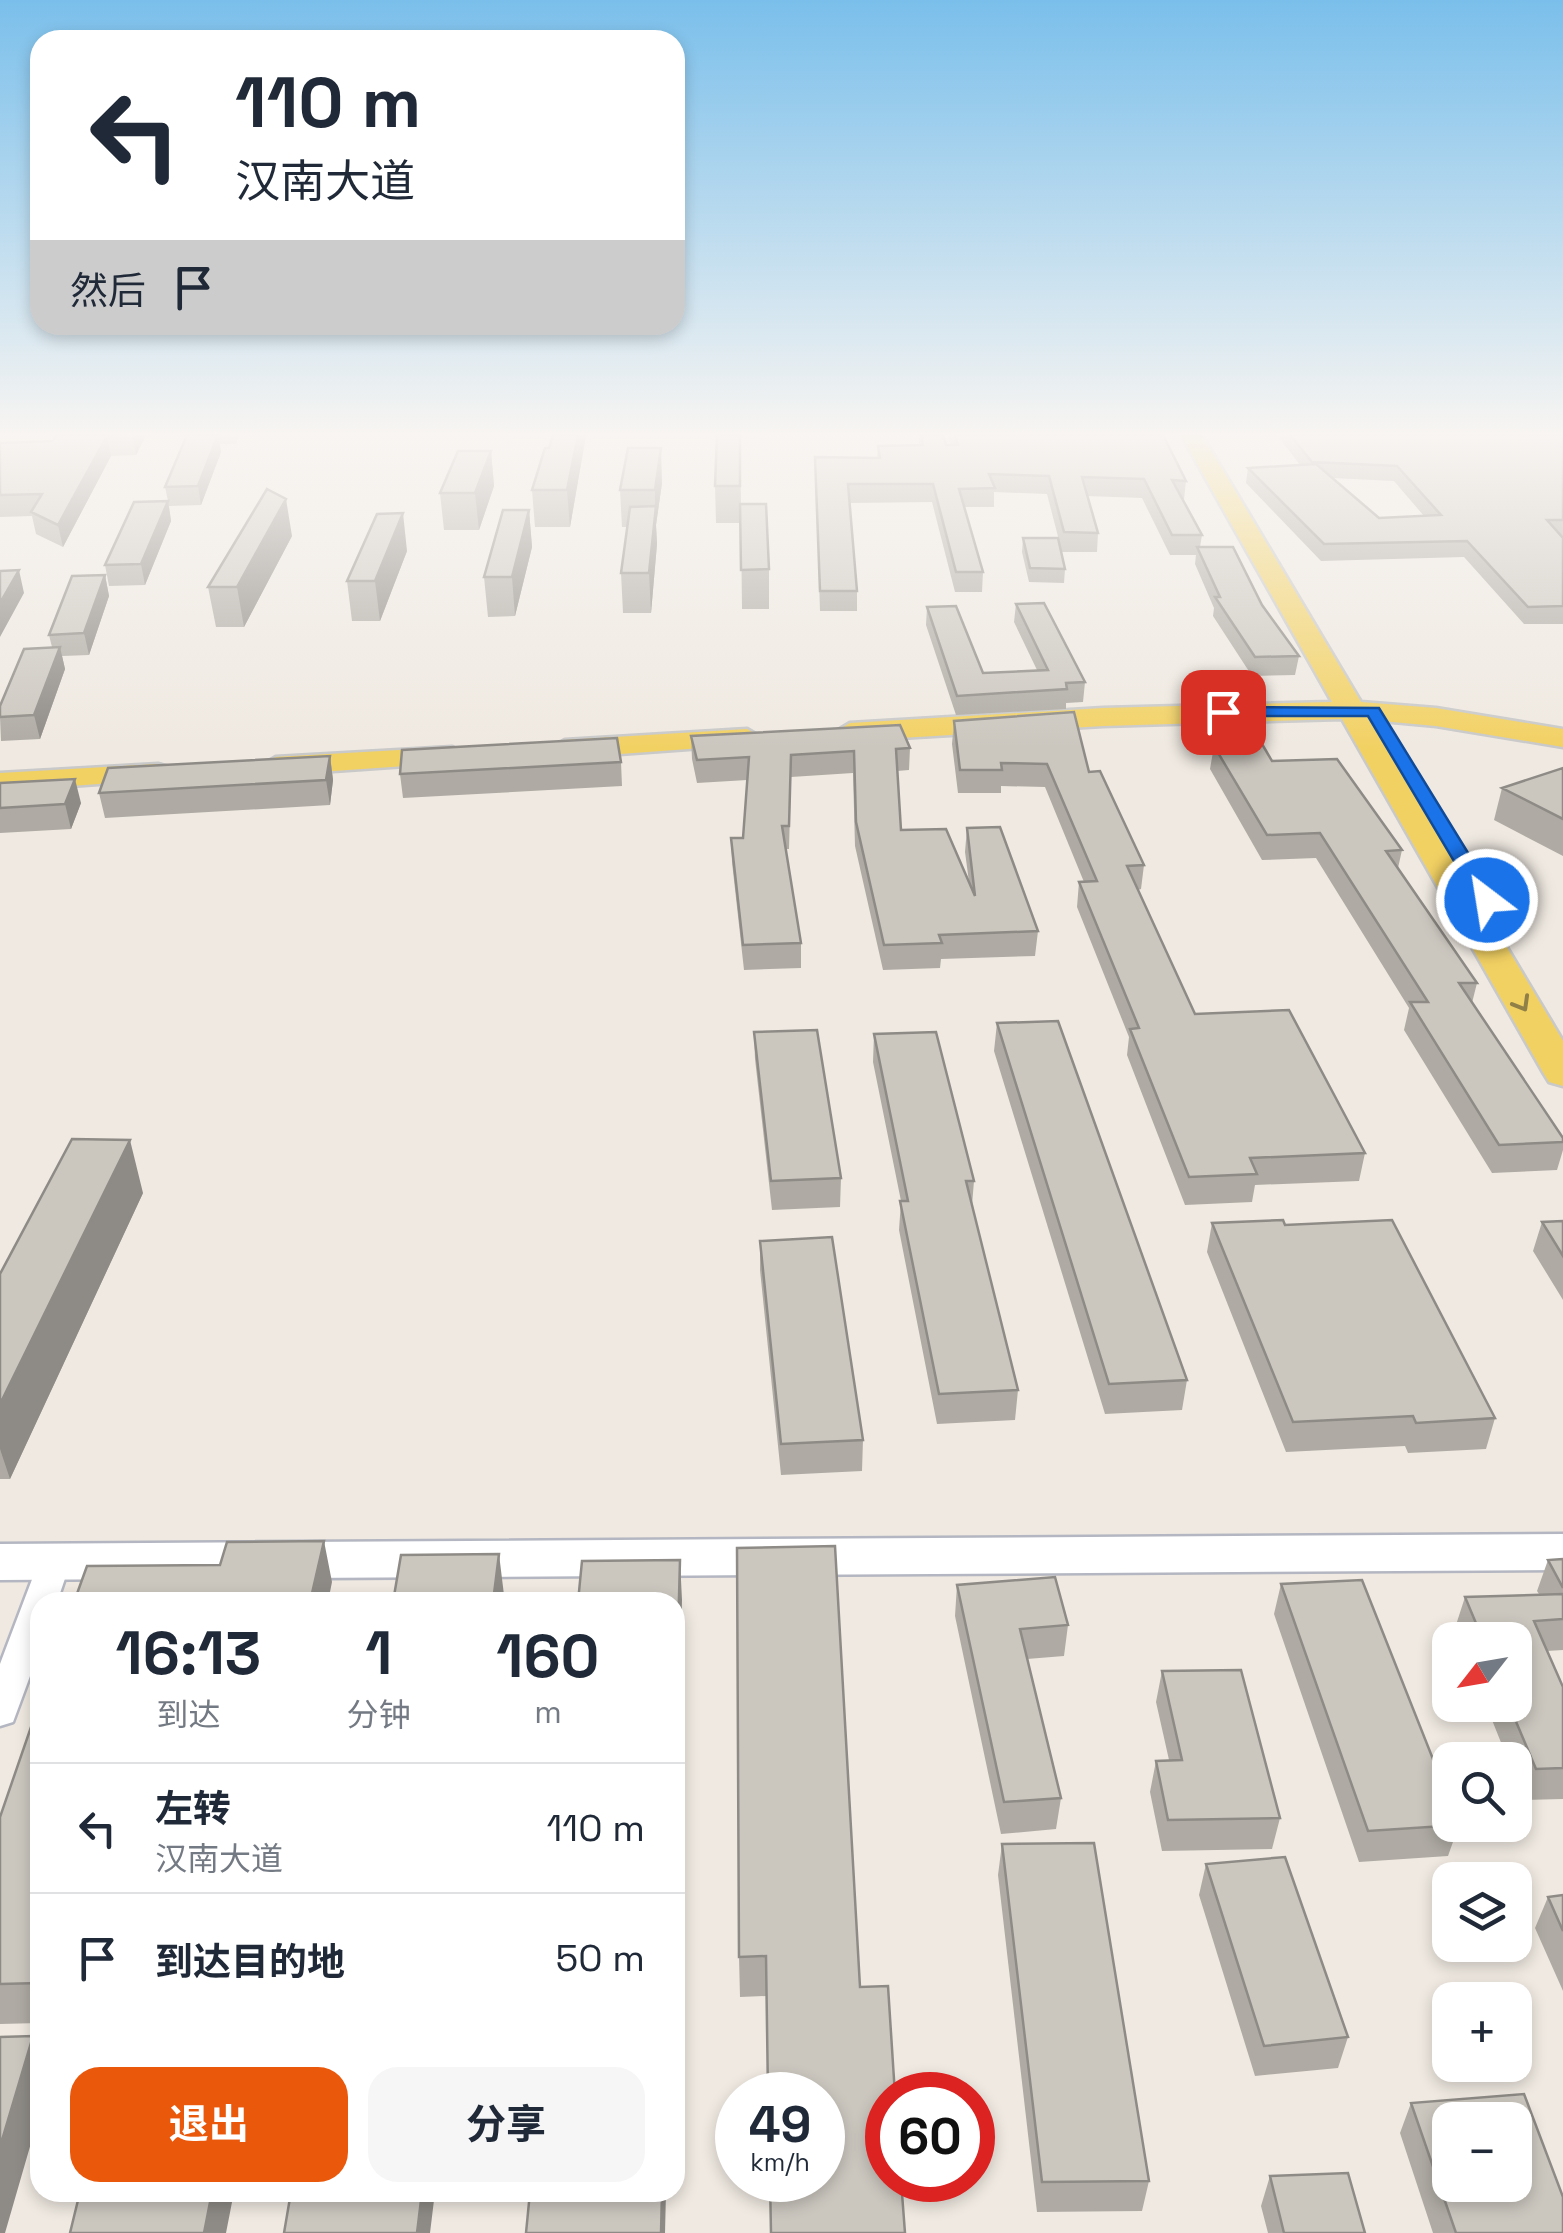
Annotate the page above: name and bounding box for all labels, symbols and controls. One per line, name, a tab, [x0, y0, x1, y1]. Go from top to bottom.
text: 110 m	[235, 58, 421, 147]
icon: left	[70, 70, 200, 200]
text: 汉南大道	[235, 153, 415, 210]
icon: arrive	[166, 260, 221, 315]
text: 然后	[70, 267, 146, 315]
pin	[1181, 670, 1266, 755]
icon: arrive	[1196, 685, 1251, 740]
position arrow	[1435, 848, 1539, 952]
one-way arrow	[1510, 993, 1529, 1011]
text: 16:13	[116, 1615, 261, 1692]
text: 1	[365, 1615, 392, 1692]
text: 160	[496, 1618, 599, 1695]
north arrow	[1432, 1622, 1532, 1722]
map controls	[1432, 1622, 1532, 2202]
text: m	[534, 1692, 562, 1732]
text: 到达	[156, 1695, 220, 1735]
text: 分钟	[347, 1695, 411, 1735]
button: search	[1432, 1742, 1532, 1842]
text: 左转	[155, 1785, 231, 1833]
icon: left	[70, 1801, 125, 1856]
text: 110 m	[546, 1804, 645, 1852]
text: 汉南大道	[155, 1839, 283, 1879]
button: layers	[1432, 1862, 1532, 1962]
icon: arrive	[70, 1931, 125, 1986]
text: 50 m	[555, 1934, 645, 1982]
text: 到达目的地	[155, 1938, 345, 1986]
button: +	[1432, 1982, 1532, 2082]
button: 退出	[70, 2067, 348, 2182]
button: 分享	[368, 2067, 645, 2182]
speed limit sign: 60	[865, 2072, 995, 2202]
text: 49	[749, 2093, 811, 2157]
button: −	[1432, 2102, 1532, 2202]
text: km/h	[750, 2146, 810, 2178]

